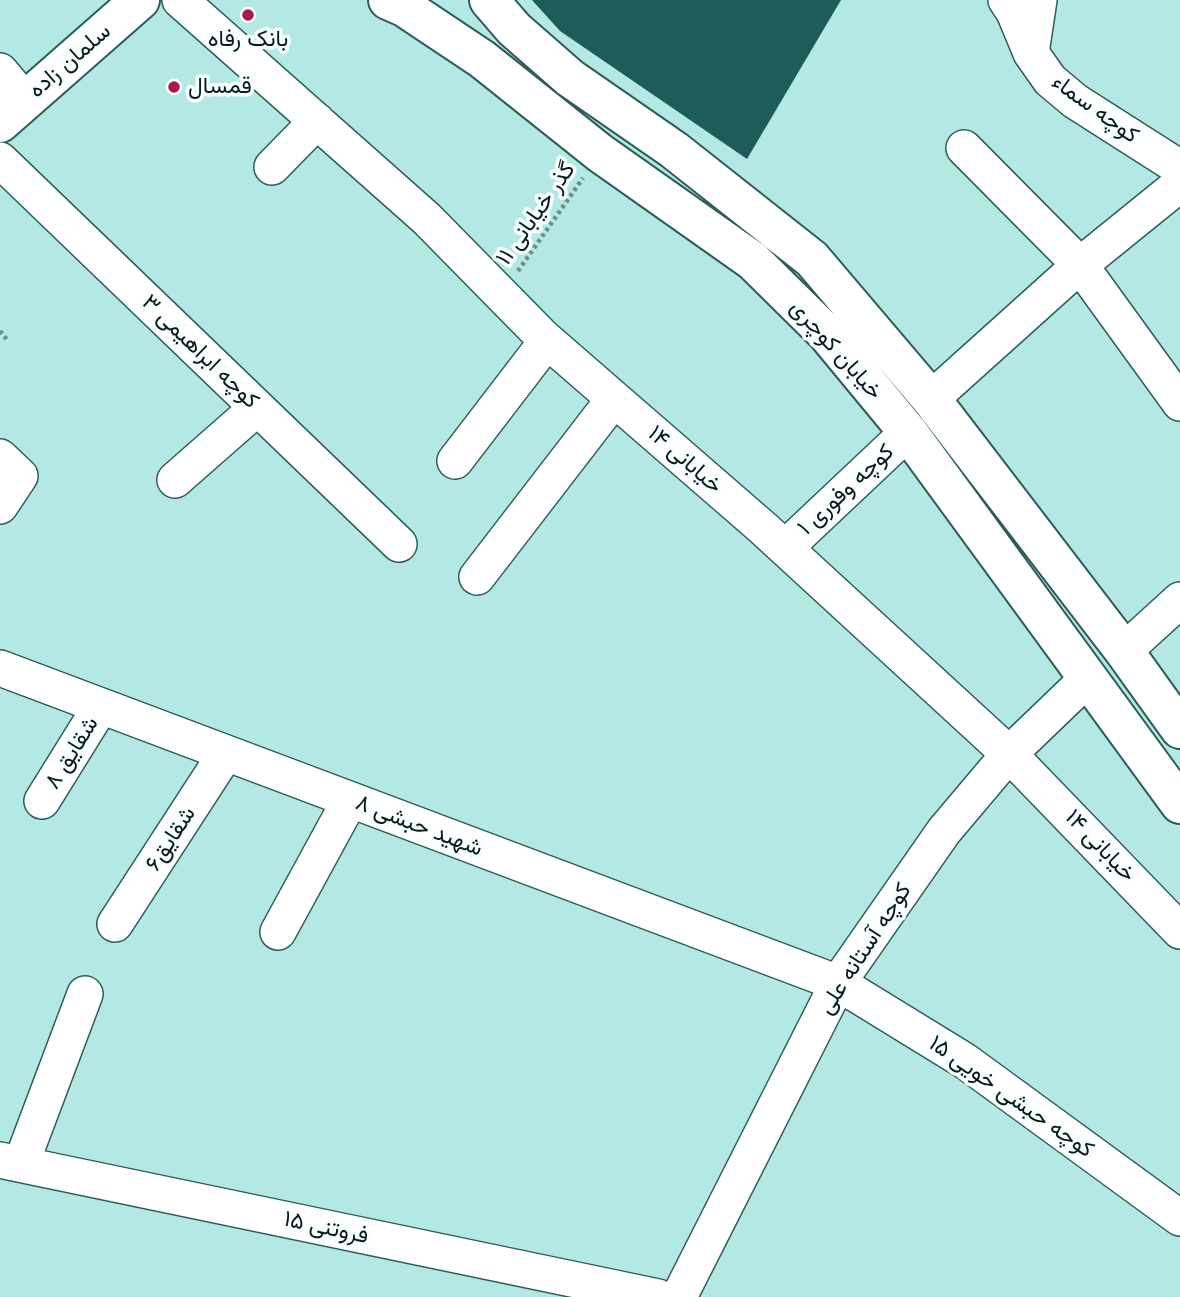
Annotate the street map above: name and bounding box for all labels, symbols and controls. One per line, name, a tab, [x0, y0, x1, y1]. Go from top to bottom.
marker: بانک رفاه	[240, 7, 256, 23]
street label: سلمان زاده	[23, 18, 117, 104]
place label: بانک رفاه	[208, 26, 288, 54]
street label: کوچه سماء	[1046, 68, 1144, 150]
place label: قمسال	[188, 73, 252, 101]
marker: قمسال	[166, 79, 182, 95]
street label: گذر خیابانی ۱۱	[490, 157, 582, 271]
street label: کوچه ابراهیمی ۳	[136, 289, 264, 415]
street label: خیابان کوچری	[784, 294, 888, 406]
street label: خیابانی ۱۴	[642, 420, 728, 500]
street label: کوچه وفوری ۱	[792, 438, 900, 542]
street label: شقایق ۸	[39, 712, 105, 794]
street label: شهید حبشی ۸	[352, 789, 486, 863]
street label: شقایق۶	[140, 801, 202, 877]
street label: خیابانی ۱۴	[1059, 804, 1141, 888]
street label: کوچه آستانه علی	[812, 878, 918, 1020]
street label: کوچه حبشی خویی ۱۵	[923, 1030, 1099, 1164]
street label: فروتنی ۱۵	[281, 1206, 371, 1250]

